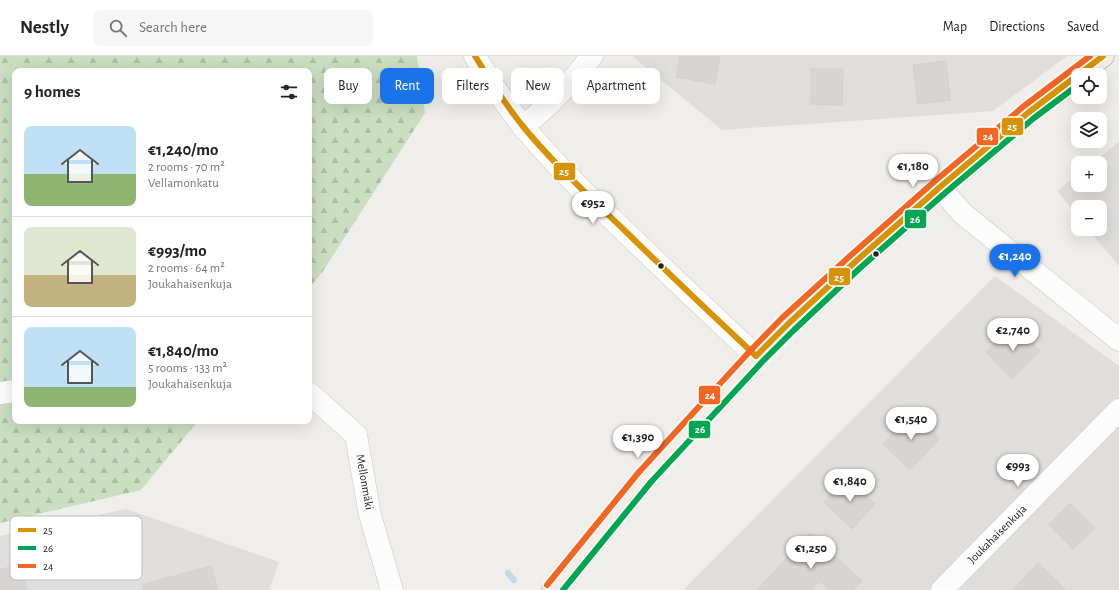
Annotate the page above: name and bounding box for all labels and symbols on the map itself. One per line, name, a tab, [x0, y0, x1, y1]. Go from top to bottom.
line badge: 25	[1001, 117, 1024, 136]
text: 25	[1007, 121, 1017, 132]
line badge: 24	[976, 127, 999, 146]
text: 24	[983, 131, 994, 142]
pin: €1,180	[880, 154, 946, 188]
line badge: 25	[553, 162, 576, 181]
text: 25	[559, 166, 569, 177]
pin: €952	[569, 191, 617, 225]
line badge: 26	[904, 209, 927, 229]
text: 26	[910, 214, 920, 225]
pin: €1,240	[982, 244, 1048, 278]
unlabelled marker	[871, 249, 881, 259]
unlabelled marker	[656, 261, 666, 271]
line badge: 25	[828, 267, 851, 286]
text: 25	[834, 272, 844, 283]
pin: €2,740	[980, 318, 1046, 352]
line badge: 24	[698, 385, 721, 405]
text: 24	[705, 390, 716, 401]
pin: €1,540	[878, 407, 944, 441]
line badge: 26	[688, 420, 711, 439]
text: 26	[695, 424, 705, 435]
pin: €1,390	[605, 425, 671, 459]
street label: Mellonmäki	[354, 453, 376, 511]
pin: €993	[994, 454, 1042, 488]
pin: €1,840	[817, 469, 883, 503]
street label: Joukahaisenkuja	[965, 502, 1030, 566]
legend	[10, 516, 142, 580]
text: 25	[43, 525, 53, 536]
pin: €1,250	[778, 536, 844, 570]
text: 26	[43, 543, 53, 554]
text: 24	[43, 561, 53, 572]

